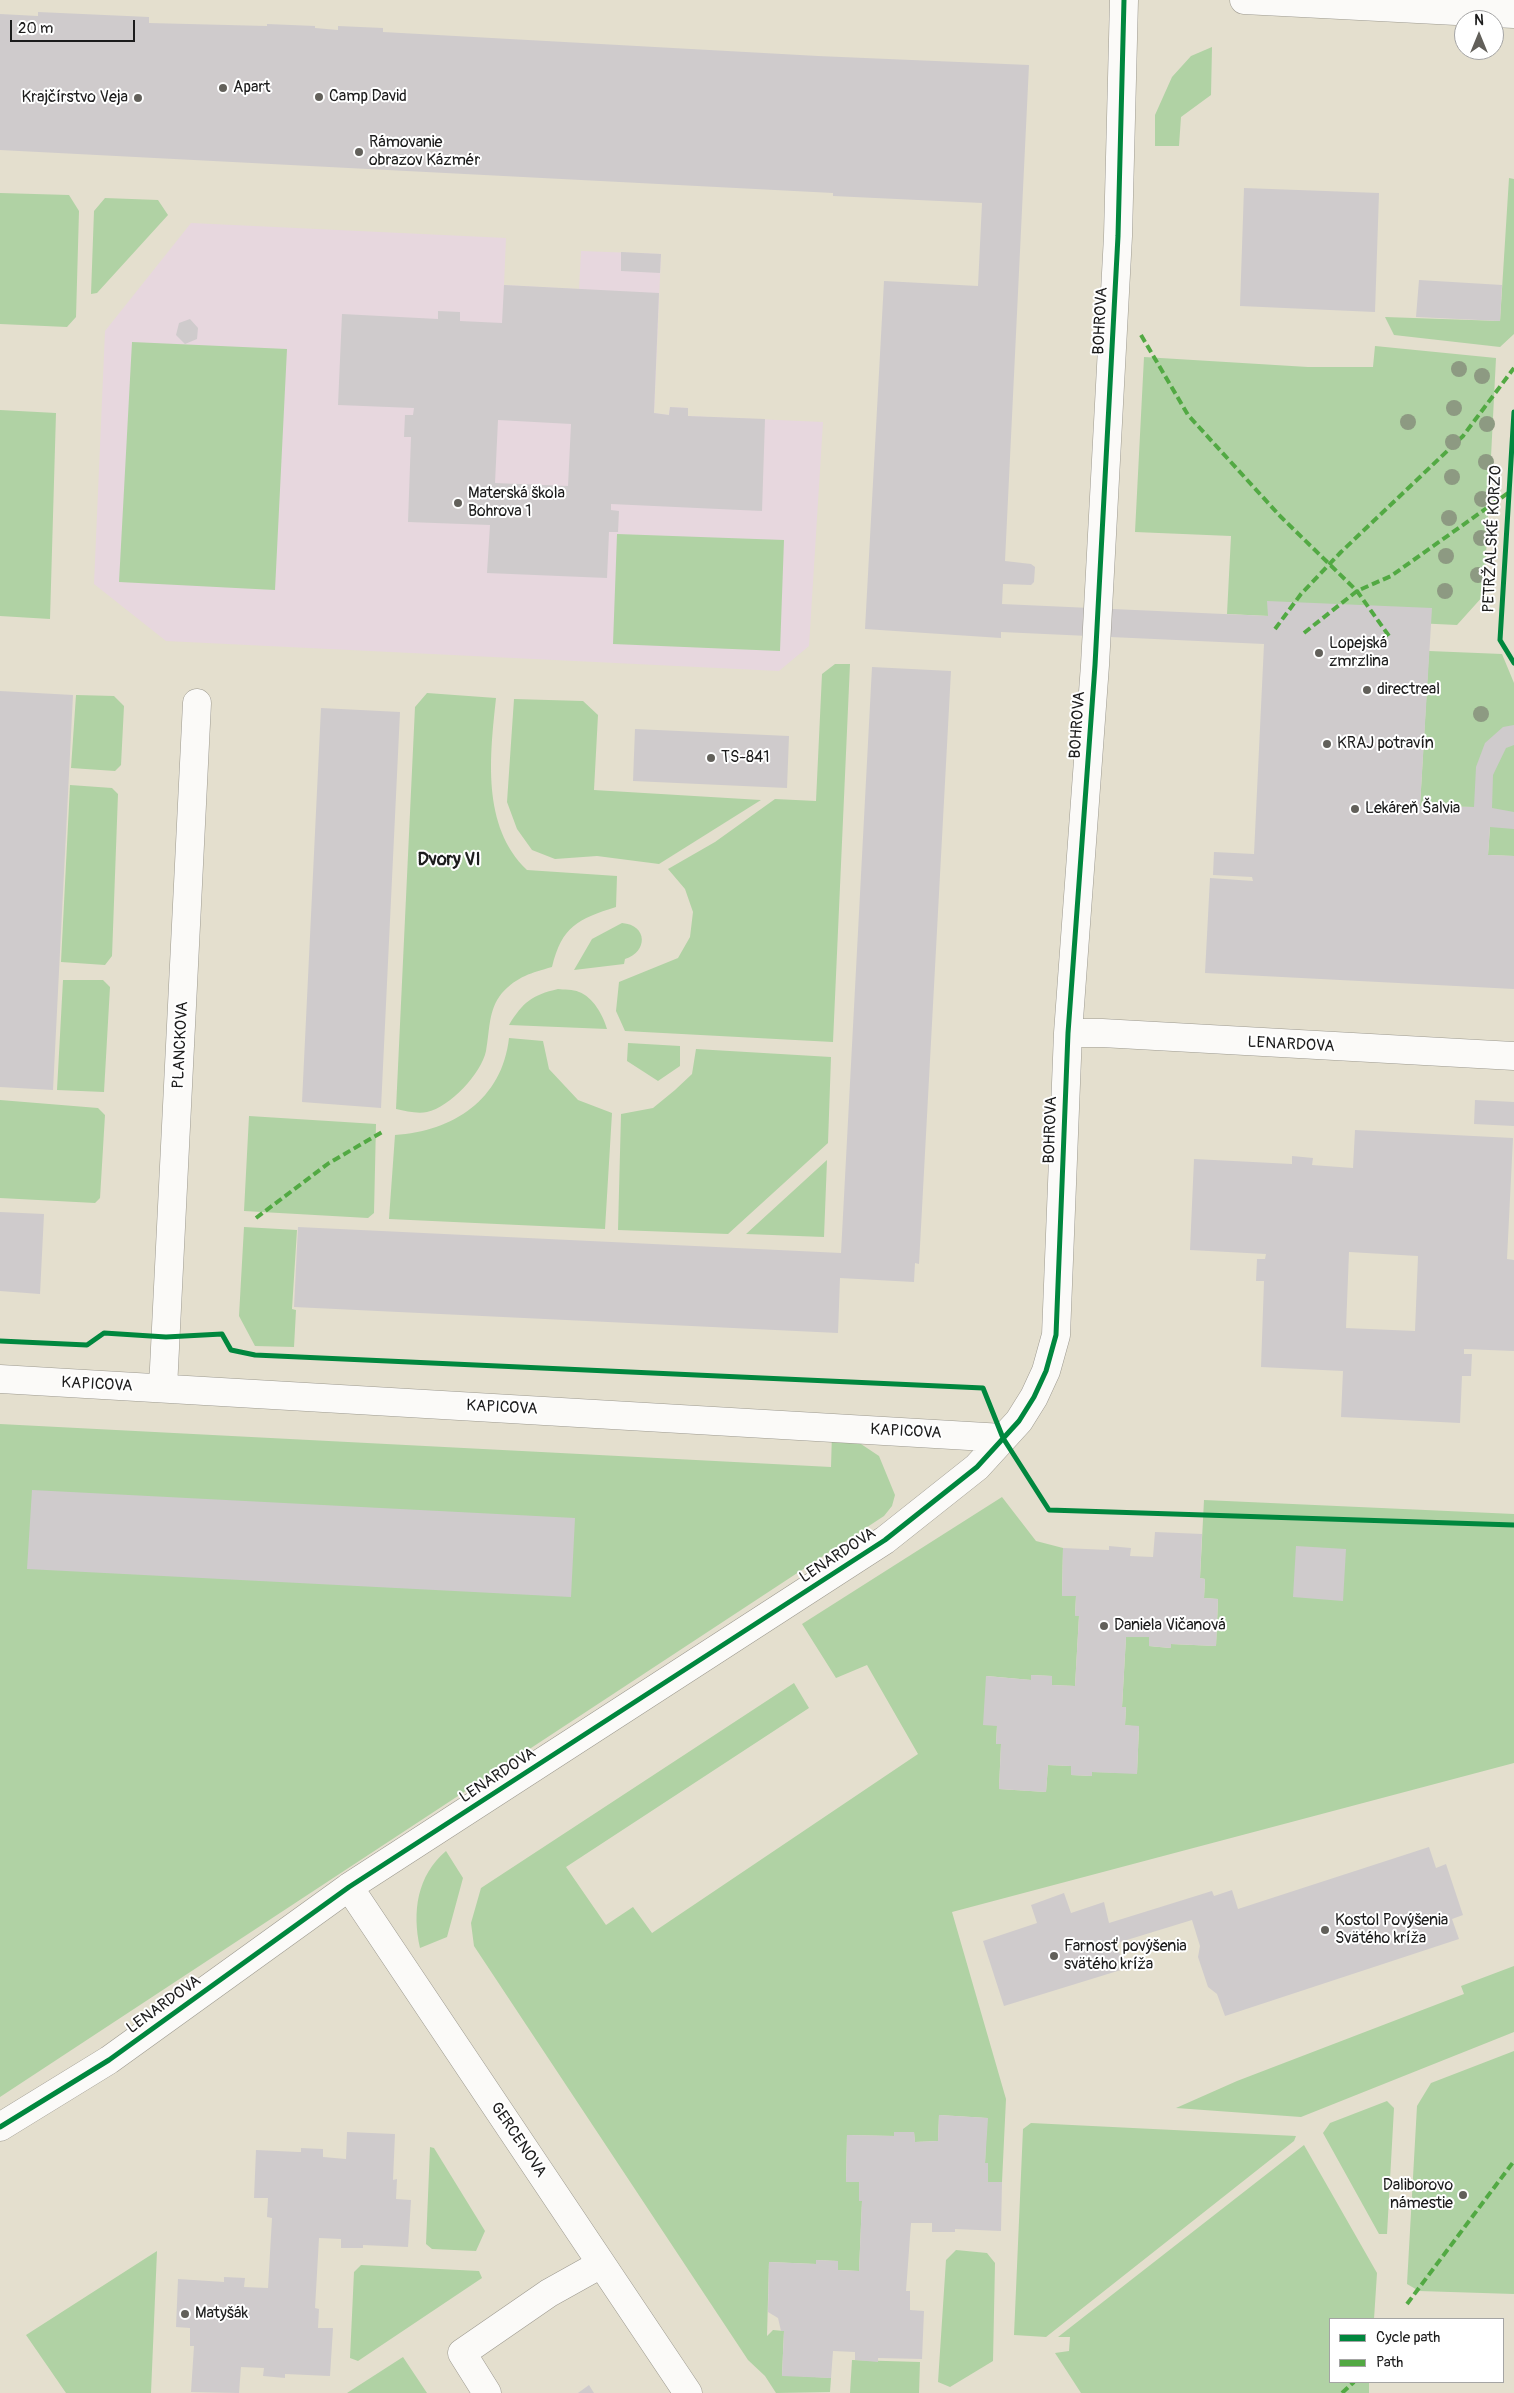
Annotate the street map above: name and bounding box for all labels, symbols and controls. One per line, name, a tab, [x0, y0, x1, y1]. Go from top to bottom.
scale bar	[12, 10, 138, 42]
north arrow	[1454, 10, 1504, 60]
text: N	[1474, 12, 1484, 29]
text: 20 m	[18, 19, 53, 38]
place label: Apart	[233, 78, 271, 98]
marker: Apart	[217, 82, 229, 94]
place label: Camp David	[329, 87, 407, 107]
place label: Krajčírstvo Veja	[22, 88, 128, 108]
marker: Camp David	[313, 91, 325, 103]
marker: Krajčírstvo Veja	[132, 92, 144, 104]
place label: Rámovanie obrazov Kázmér	[369, 133, 480, 171]
marker: Rámovanie obrazov Kázmér	[353, 146, 365, 158]
street label: BOHROVA	[1090, 287, 1112, 355]
street label: PETRŽALSKÉ KORZO	[1480, 465, 1506, 613]
place label: Materská škola Bohrova 1	[468, 484, 565, 522]
marker: Materská škola Bohrova 1	[452, 497, 464, 509]
place label: Lopejská zmrzlina	[1329, 634, 1389, 672]
marker: Lopejská zmrzlina	[1313, 647, 1325, 659]
place label: directreal	[1377, 680, 1440, 700]
marker: directreal	[1361, 684, 1373, 696]
street label: BOHROVA	[1066, 691, 1090, 759]
place label: KRAJ potravín	[1337, 734, 1434, 754]
marker: KRAJ potravín	[1321, 738, 1333, 750]
place label: TS-841	[721, 748, 770, 768]
marker: TS-841	[705, 752, 717, 764]
place label: Lekáreň Šalvia	[1365, 799, 1460, 819]
marker: Lekáreň Šalvia	[1349, 803, 1361, 815]
district label: Dvory VI	[418, 849, 480, 871]
street label: PLANCKOVA	[169, 1001, 193, 1089]
street label: LENARDOVA	[1247, 1033, 1335, 1057]
street label: BOHROVA	[1040, 1096, 1062, 1164]
street label: KAPICOVA	[61, 1374, 133, 1396]
street label: KAPICOVA	[466, 1397, 538, 1419]
street label: KAPICOVA	[870, 1421, 942, 1443]
street label: LENARDOVA	[796, 1524, 880, 1588]
place label: Daniela Vičanová	[1114, 1616, 1226, 1636]
marker: Daniela Vičanová	[1098, 1620, 1110, 1632]
street label: LENARDOVA	[456, 1744, 540, 1808]
place label: Kostol Povýšenia Svätého kríža	[1335, 1911, 1448, 1949]
marker: Kostol Povýšenia Svätého kríža	[1319, 1924, 1331, 1936]
place label: Farnosť povýšenia svätého kríža	[1064, 1937, 1187, 1975]
marker: Farnosť povýšenia svätého kríža	[1048, 1950, 1060, 1962]
street label: LENARDOVA	[123, 1972, 205, 2038]
street label: GERCENOVA	[486, 2099, 550, 2181]
place label: Daliborovo námestie	[1383, 2176, 1453, 2214]
marker: Daliborovo námestie	[1457, 2189, 1469, 2201]
place label: Matyšák	[195, 2304, 248, 2324]
marker: Matyšák	[179, 2308, 191, 2320]
legend	[1329, 2318, 1504, 2383]
text: Cycle path	[1376, 2328, 1440, 2347]
text: Path	[1376, 2353, 1403, 2372]

